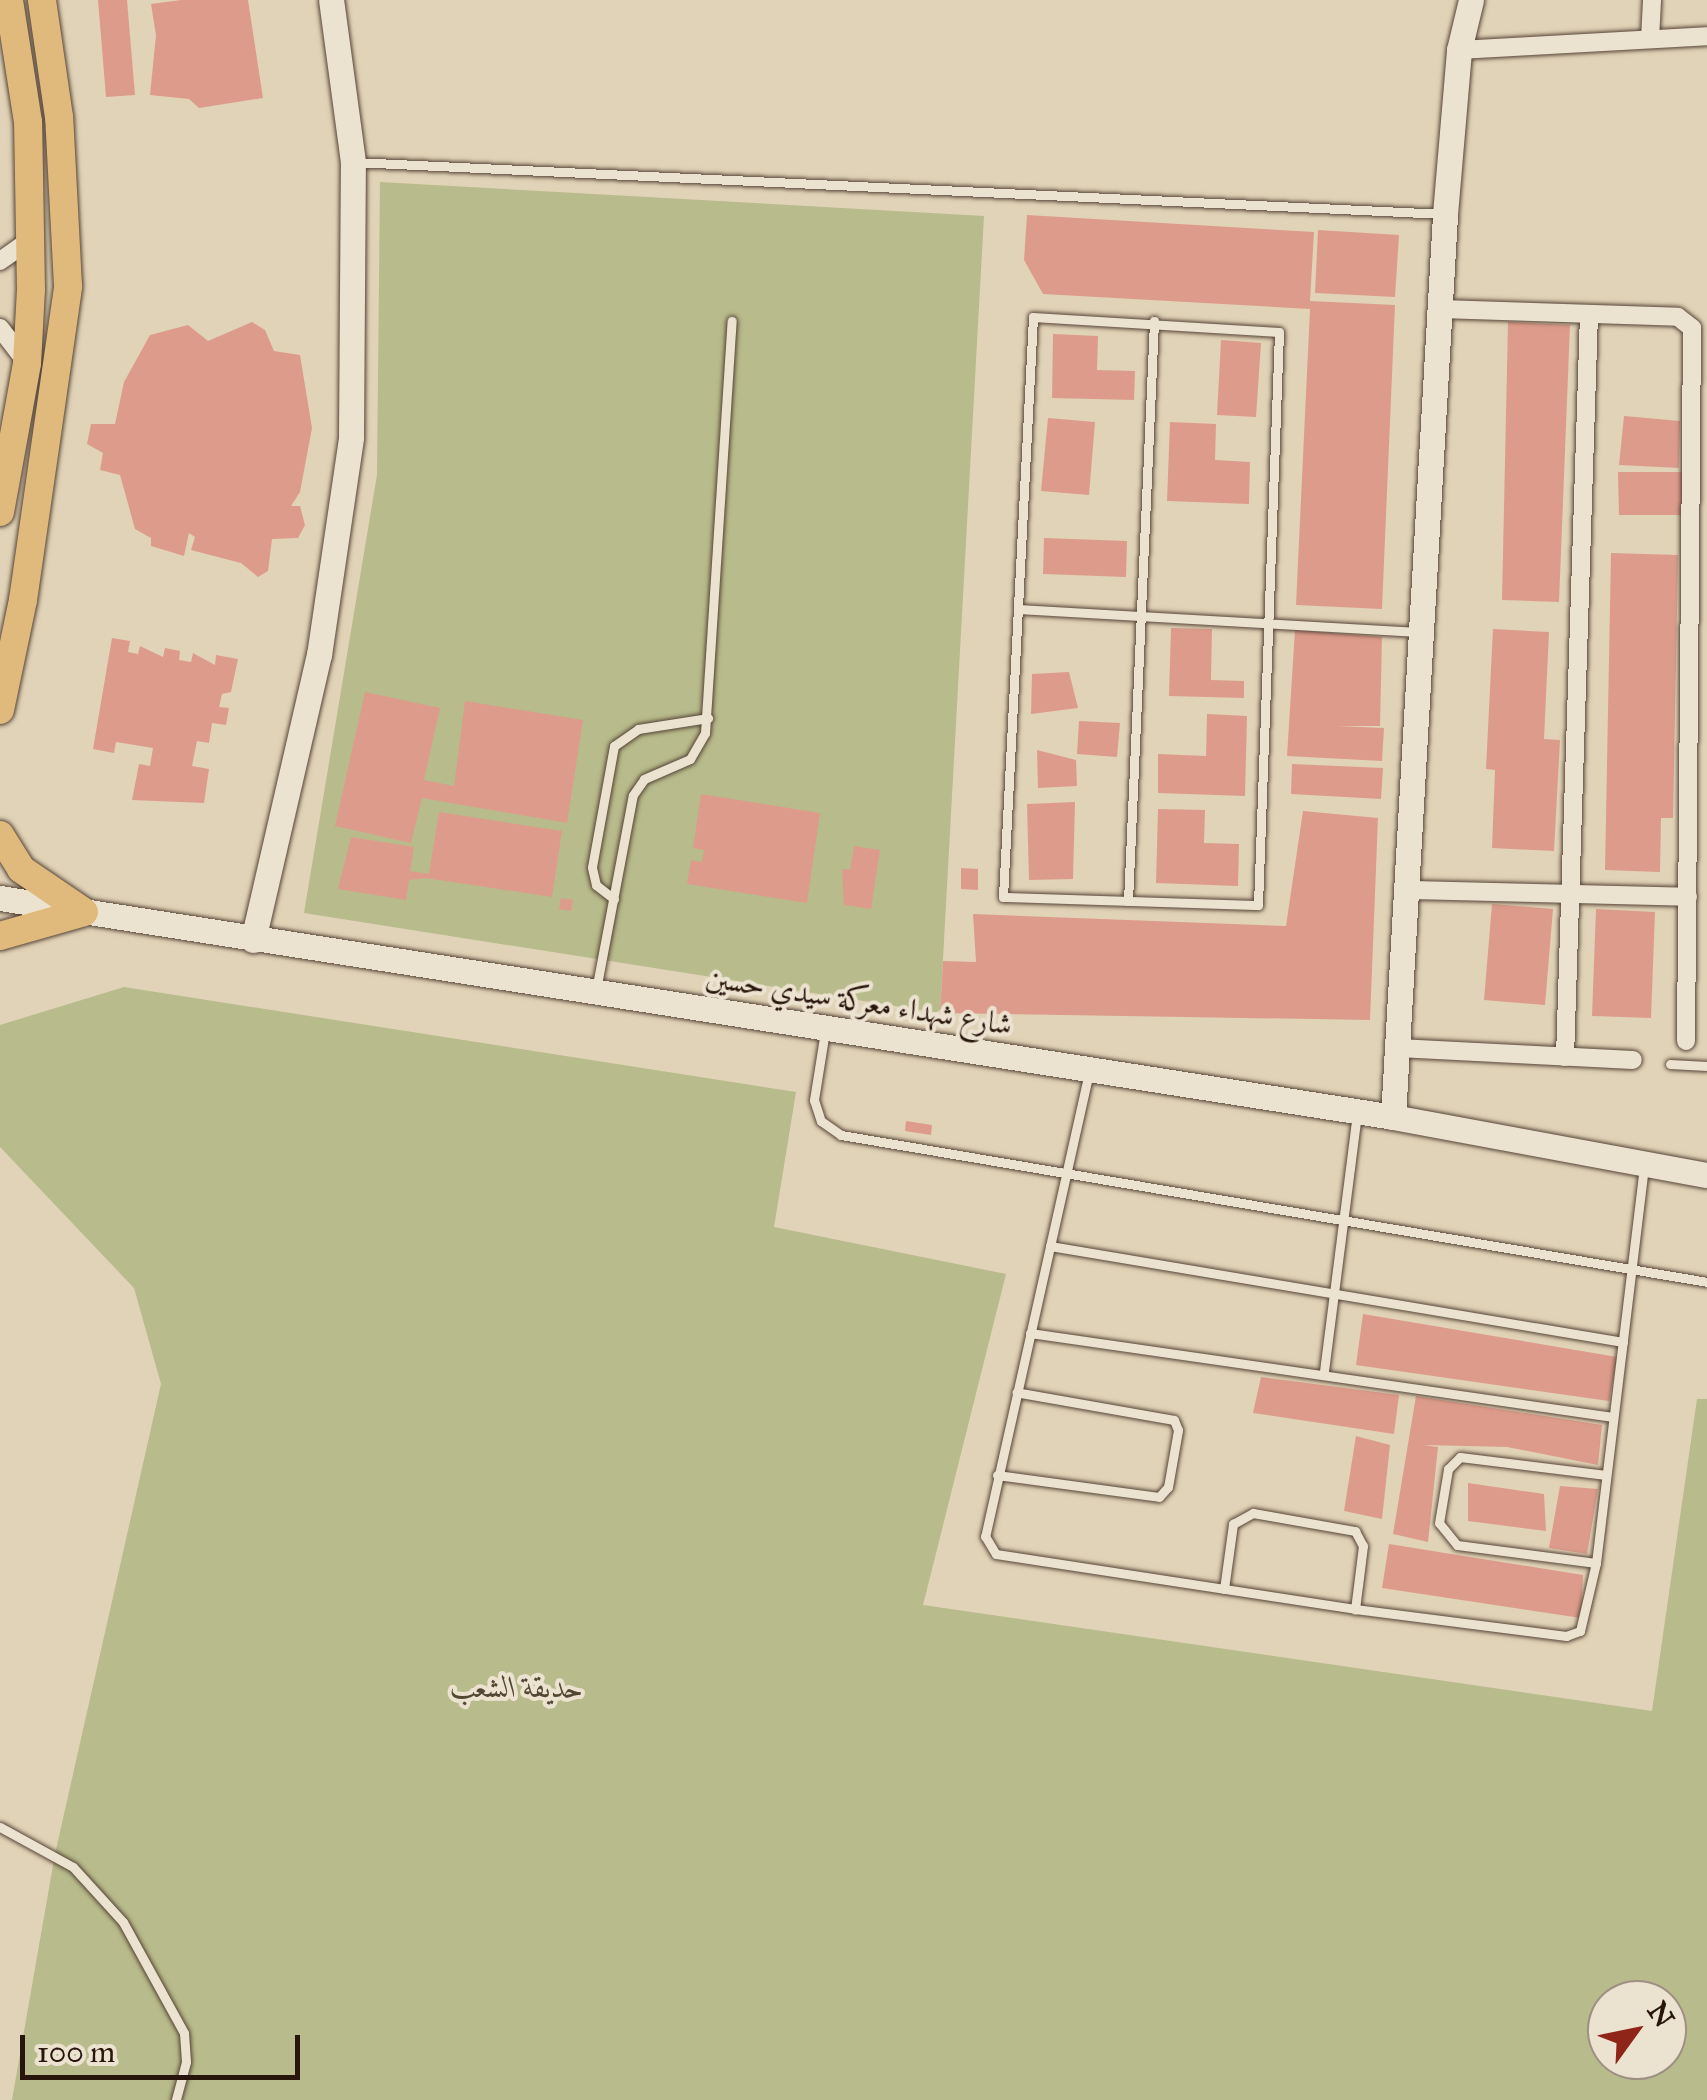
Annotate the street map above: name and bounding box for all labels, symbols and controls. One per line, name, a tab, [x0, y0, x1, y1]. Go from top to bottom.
street label: شارع شهداء معركة سيدي حسين	[703, 959, 1015, 1043]
park label: حديقة الشعب	[450, 1669, 584, 1705]
north arrow	[1587, 1980, 1687, 2080]
text: N	[1640, 1995, 1682, 2034]
scale bar	[25, 2015, 305, 2077]
text: 100 m	[37, 2034, 115, 2070]

